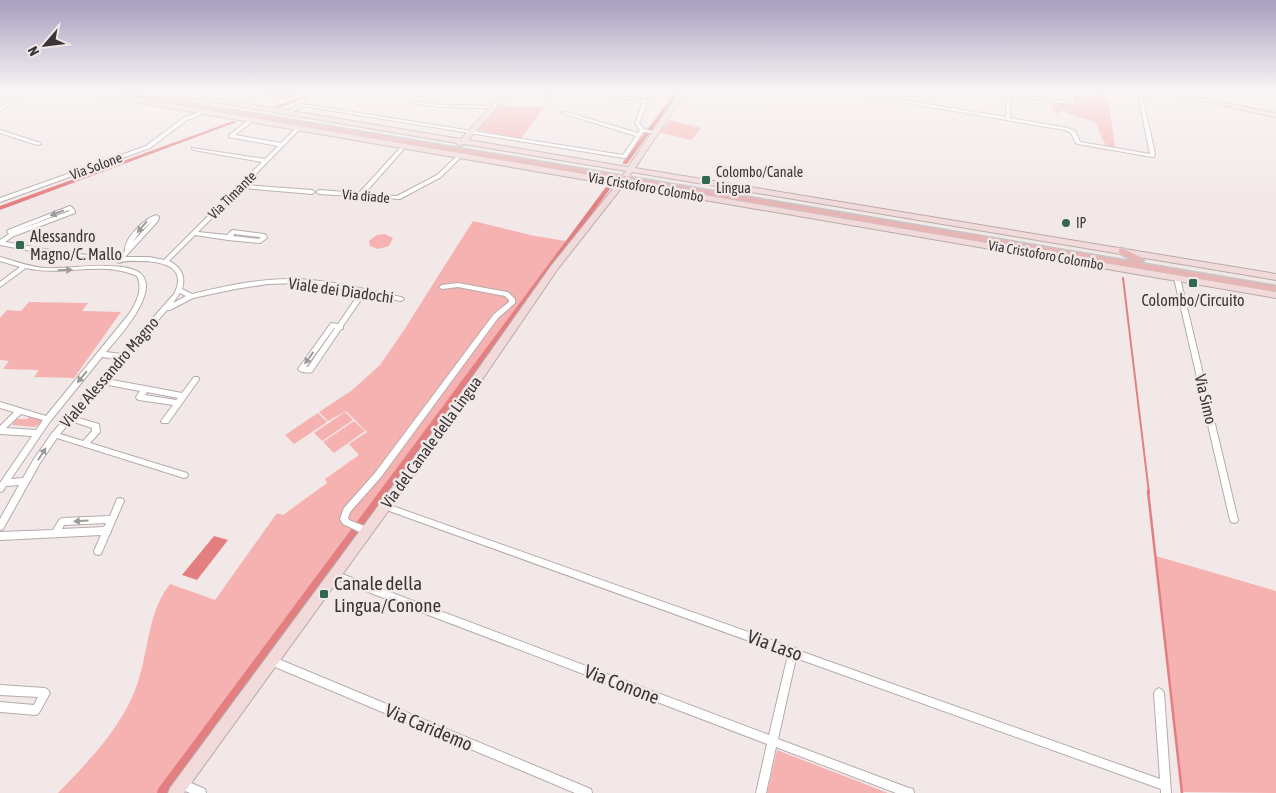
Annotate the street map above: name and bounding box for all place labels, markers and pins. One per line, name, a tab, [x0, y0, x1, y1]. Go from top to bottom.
place label: Colombo/Canale Lingua	[716, 164, 803, 196]
marker: Colombo/Canale Lingua	[700, 174, 712, 186]
place label: IP	[1076, 215, 1087, 231]
marker: IP	[1060, 217, 1072, 229]
place label: Alessandro Magno/C. Mallo	[30, 227, 122, 264]
marker: Alessandro Magno/C. Mallo	[14, 239, 26, 251]
marker: Colombo/Circuito	[1187, 277, 1199, 289]
place label: Colombo/Circuito	[1141, 291, 1245, 309]
place label: Canale della Lingua/Conone	[334, 572, 441, 616]
marker: Canale della Lingua/Conone	[318, 588, 330, 600]

